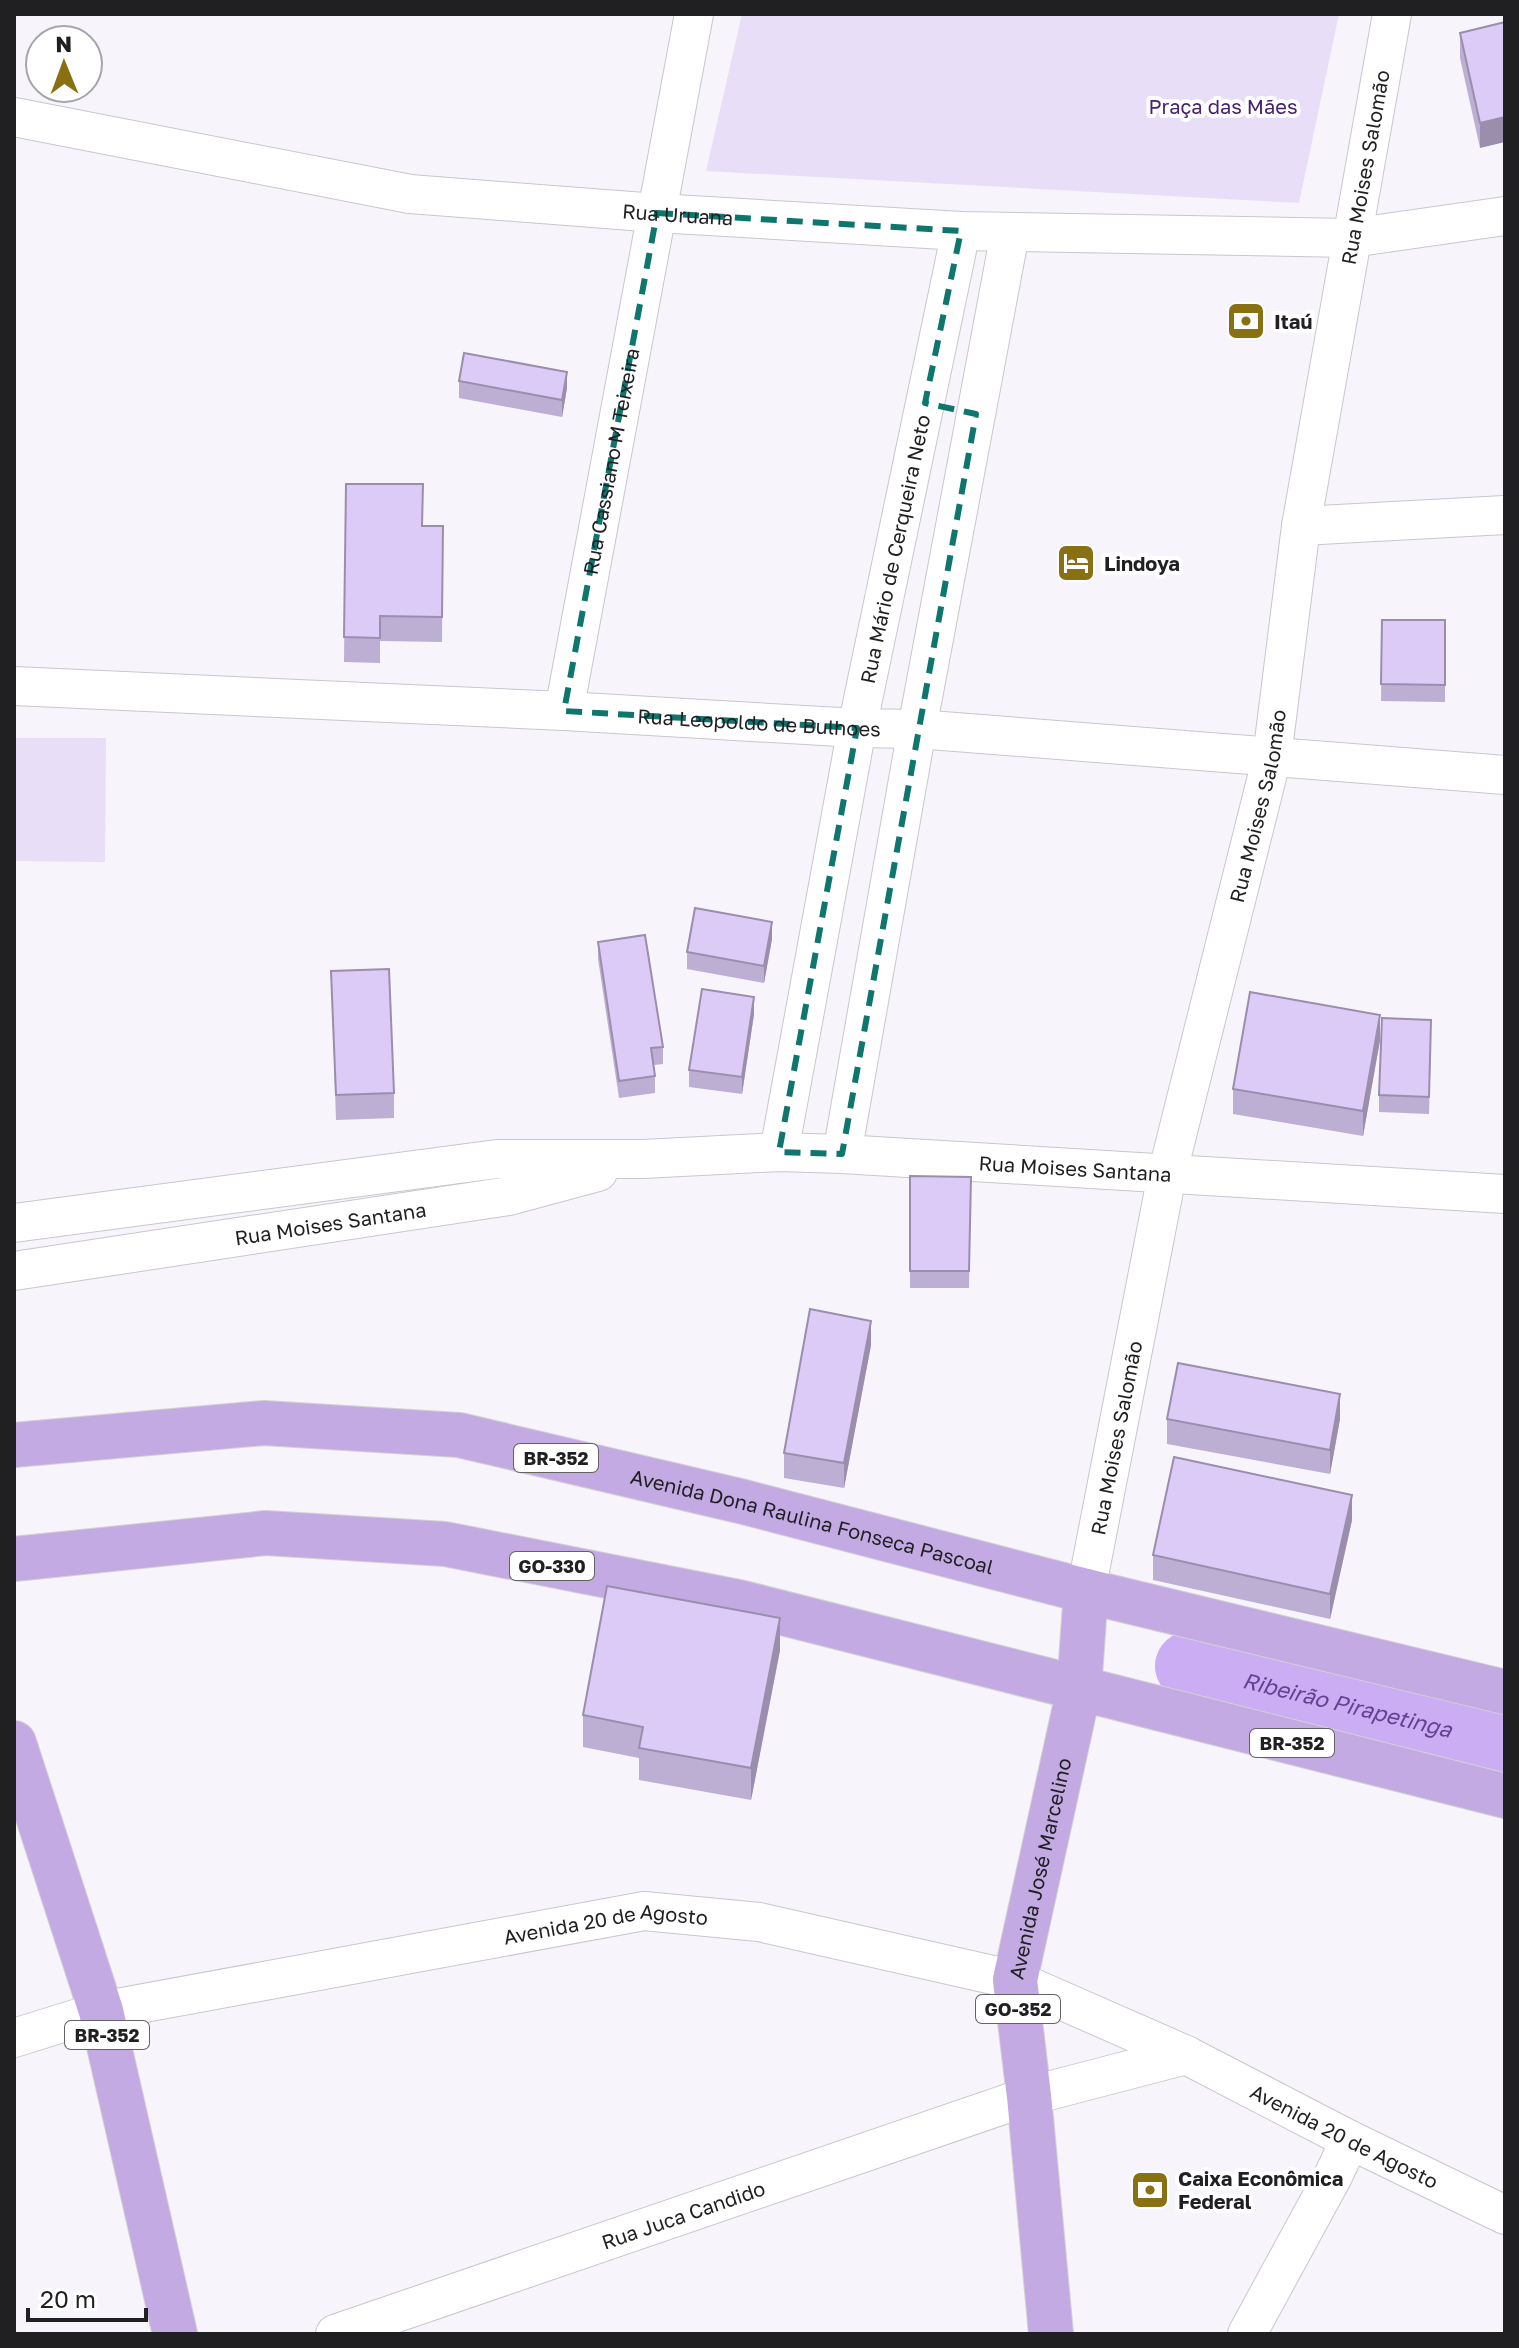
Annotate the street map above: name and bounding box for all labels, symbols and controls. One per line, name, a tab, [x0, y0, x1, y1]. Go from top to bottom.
north arrow	[24, 24, 104, 104]
text: N	[55, 30, 72, 57]
street label: Rua Moises Salomão	[1336, 68, 1394, 266]
park label: Praça das Mães	[1148, 94, 1298, 118]
street label: Rua Uruana	[621, 198, 734, 229]
bank icon: Itaú	[1225, 300, 1267, 342]
place label: Itaú	[1274, 309, 1312, 333]
street label: Rua Cassiano M Teixeira	[578, 346, 643, 577]
street label: Rua Mário de Cerqueira Neto	[855, 412, 934, 686]
hotel icon: Lindoya	[1055, 542, 1097, 584]
place label: Lindoya	[1104, 551, 1180, 575]
street label: Rua Leopoldo de Bulhoes	[637, 703, 881, 740]
street label: Rua Moises Salomão	[1224, 708, 1290, 905]
street label: Rua Moises Santana	[978, 1150, 1172, 1186]
street label: Rua Moises Santana	[233, 1197, 428, 1249]
street label: Rua Moises Salomão	[1085, 1339, 1146, 1537]
road number: BR-352	[514, 1444, 598, 1472]
street label: Avenida Dona Raulina Fonseca Pascoal	[628, 1464, 996, 1579]
road number: GO-330	[510, 1552, 594, 1580]
water label: Ribeirão Pirapetinga	[1240, 1666, 1456, 1743]
road number: BR-352	[1250, 1729, 1334, 1757]
street label: Avenida José Marcelino	[1004, 1756, 1076, 1981]
street label: Avenida 20 de Agosto	[501, 1899, 709, 1949]
road number: GO-352	[976, 1995, 1060, 2023]
road number: BR-352	[65, 2021, 149, 2049]
street label: Avenida 20 de Agosto	[1247, 2079, 1442, 2193]
place label: Caixa Econômica Federal	[1178, 2166, 1343, 2213]
bank icon: Caixa Econômica Federal	[1129, 2169, 1171, 2211]
street label: Rua Juca Candido	[598, 2175, 768, 2254]
scale bar	[28, 2272, 146, 2322]
text: 20 m	[40, 2284, 96, 2313]

